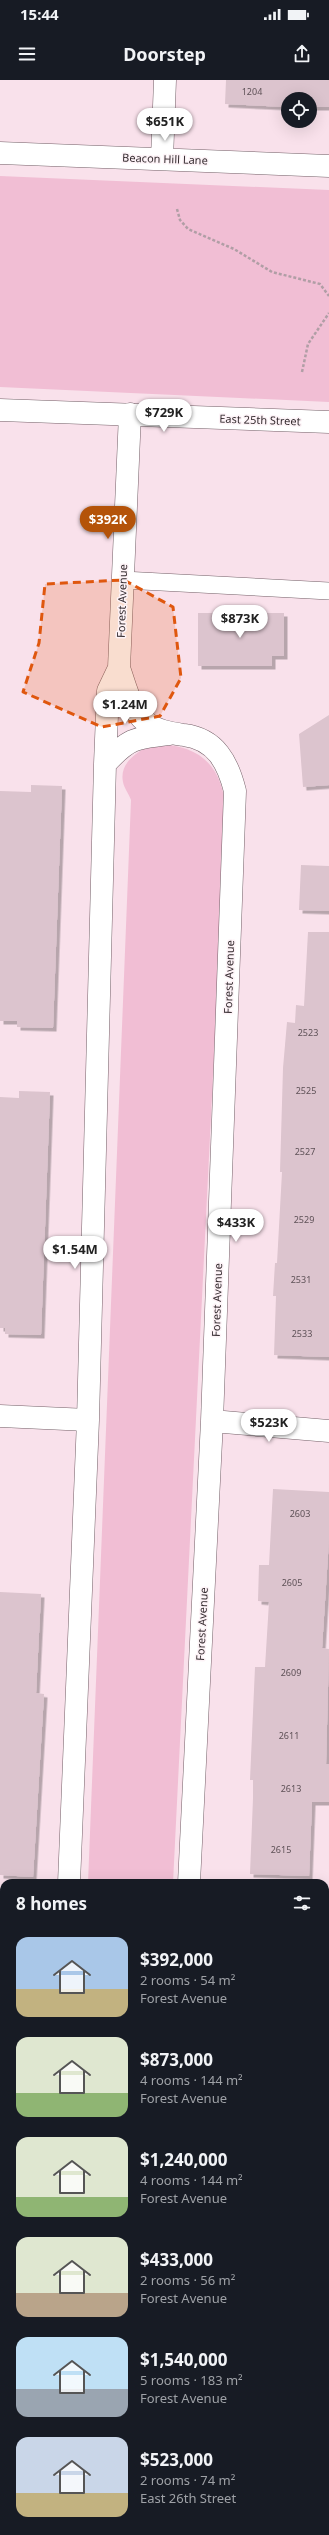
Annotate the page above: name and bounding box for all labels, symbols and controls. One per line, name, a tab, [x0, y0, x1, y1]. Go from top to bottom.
text: 15:44	[20, 4, 59, 24]
text: Doorstep	[123, 42, 206, 66]
icon: menu	[16, 43, 38, 65]
icon: share	[291, 43, 313, 65]
house number: 1204	[242, 85, 262, 98]
map controls	[281, 92, 317, 128]
button: locate	[281, 92, 317, 128]
pin: $651K	[137, 108, 193, 142]
text: $651K	[146, 112, 184, 130]
street label: Beacon Hill Lane	[122, 150, 208, 167]
pin: $729K	[136, 399, 192, 433]
text: $729K	[145, 403, 183, 421]
street label: East 25th Street	[219, 411, 301, 428]
pin: $392K	[80, 506, 136, 540]
text: $392K	[89, 510, 127, 528]
street label: Forest Avenue	[113, 564, 130, 638]
pin: $873K	[212, 605, 268, 639]
text: $873K	[221, 609, 259, 627]
pin: $1.24M	[92, 691, 158, 725]
text: $1.24M	[102, 695, 148, 713]
street label: Forest Avenue	[220, 940, 237, 1014]
house number: 2523	[298, 1026, 318, 1039]
house number: 2525	[296, 1084, 316, 1097]
house number: 2527	[295, 1145, 315, 1158]
pin: $433K	[208, 1209, 264, 1243]
text: $433K	[217, 1213, 255, 1231]
house number: 2529	[294, 1213, 314, 1226]
pin: $1.54M	[42, 1236, 108, 1270]
text: $1.54M	[52, 1240, 98, 1258]
street label: Forest Avenue	[208, 1263, 225, 1337]
house number: 2531	[291, 1273, 311, 1286]
house number: 2533	[292, 1327, 312, 1340]
pin: $523K	[241, 1409, 297, 1443]
text: $523K	[250, 1413, 288, 1431]
house number: 2603	[290, 1507, 310, 1520]
house number: 2605	[282, 1576, 302, 1589]
street label: Forest Avenue	[192, 1587, 211, 1661]
house number: 2609	[281, 1666, 301, 1679]
house number: 2611	[279, 1729, 299, 1742]
house number: 2613	[281, 1782, 301, 1795]
house number: 2615	[271, 1843, 291, 1856]
text: 8 homes	[16, 1892, 87, 1915]
icon: filters	[291, 1892, 313, 1914]
text: $392,000	[140, 1948, 213, 1971]
icon: home	[48, 1953, 96, 2001]
text: 2 rooms · 54 m²	[140, 1971, 235, 1989]
text: Forest Avenue	[140, 1989, 227, 2007]
text: $873,000	[140, 2048, 213, 2071]
icon: home	[48, 2053, 96, 2101]
text: 4 rooms · 144 m²	[140, 2071, 243, 2089]
text: Forest Avenue	[140, 2089, 227, 2107]
text: $1,240,000	[140, 2148, 227, 2171]
icon: home	[48, 2153, 96, 2201]
text: 4 rooms · 144 m²	[140, 2171, 243, 2189]
text: Forest Avenue	[140, 2189, 227, 2207]
text: $433,000	[140, 2248, 213, 2271]
icon: home	[48, 2253, 96, 2301]
text: 2 rooms · 56 m²	[140, 2271, 235, 2289]
text: Forest Avenue	[140, 2289, 227, 2307]
text: $1,540,000	[140, 2348, 227, 2371]
icon: home	[48, 2353, 96, 2401]
text: 5 rooms · 183 m²	[140, 2371, 243, 2389]
text: Forest Avenue	[140, 2389, 227, 2407]
text: $523,000	[140, 2448, 213, 2471]
icon: home	[48, 2453, 96, 2501]
text: 2 rooms · 74 m²	[140, 2471, 235, 2489]
text: East 26th Street	[140, 2489, 236, 2507]

